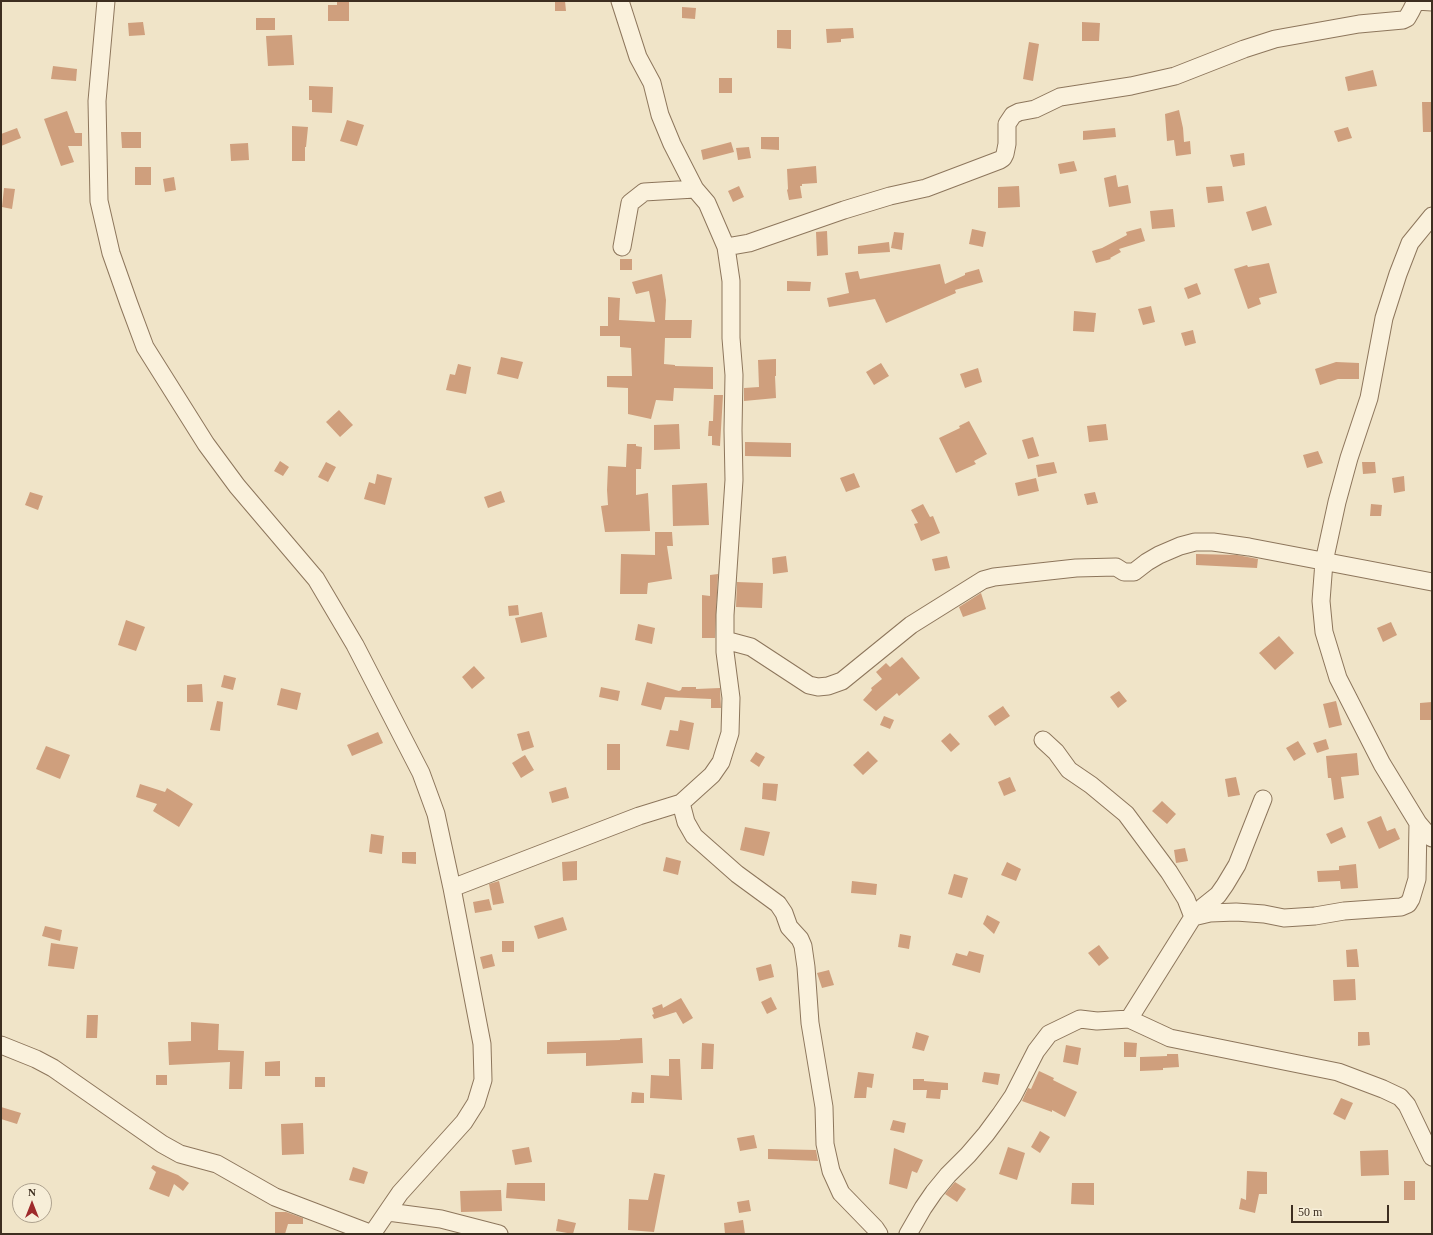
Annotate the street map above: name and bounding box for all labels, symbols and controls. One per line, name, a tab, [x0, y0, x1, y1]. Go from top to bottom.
north arrow	[12, 1183, 52, 1223]
text: N	[28, 1186, 36, 1198]
scale bar	[1293, 1197, 1391, 1223]
text: 50 m	[1298, 1205, 1322, 1219]

